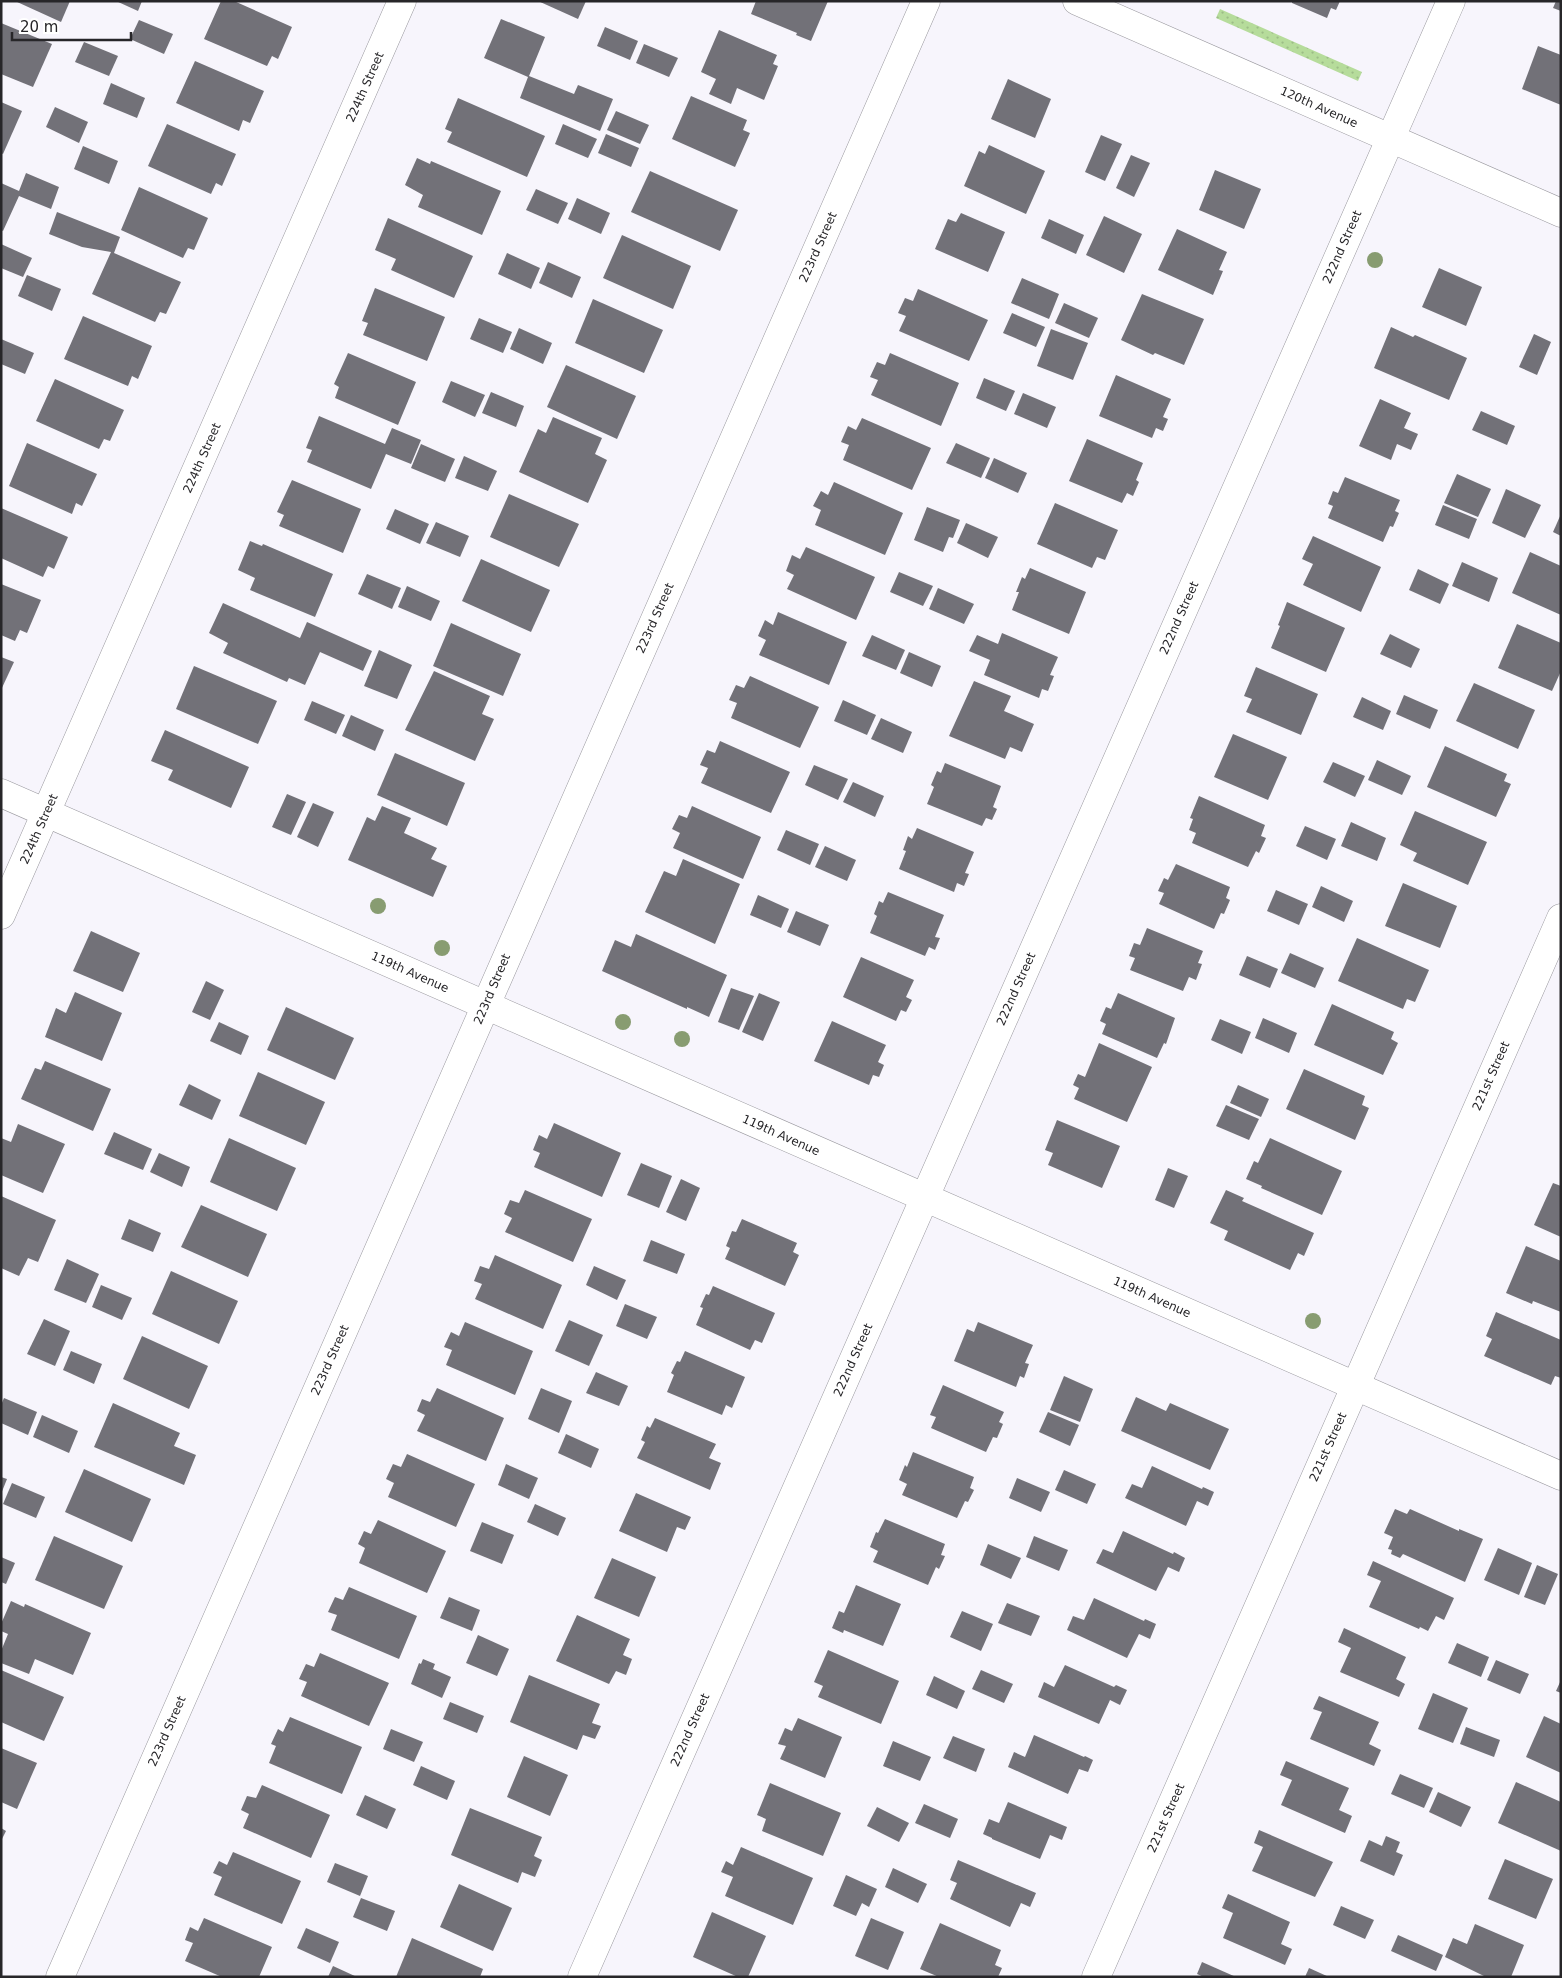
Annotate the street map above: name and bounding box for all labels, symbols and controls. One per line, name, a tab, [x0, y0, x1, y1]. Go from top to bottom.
scale bar	[12, 10, 131, 42]
text: 20 m	[20, 18, 58, 36]
street label: 224th Street	[343, 49, 387, 124]
street label: 120th Avenue	[1278, 84, 1360, 130]
street label: 222nd Street	[1320, 208, 1364, 286]
street label: 223rd Street	[796, 209, 840, 284]
street label: 224th Street	[180, 420, 224, 495]
street label: 222nd Street	[1157, 579, 1201, 657]
street label: 223rd Street	[633, 580, 677, 655]
street label: 224th Street	[17, 791, 61, 866]
street label: 119th Avenue	[369, 949, 451, 995]
street label: 222nd Street	[994, 950, 1038, 1028]
street label: 223rd Street	[471, 951, 513, 1026]
street label: 221st Street	[1470, 1039, 1513, 1113]
street label: 119th Avenue	[740, 1112, 822, 1158]
street label: 119th Avenue	[1111, 1274, 1193, 1320]
street label: 222nd Street	[831, 1321, 875, 1399]
street label: 223rd Street	[308, 1322, 352, 1397]
street label: 221st Street	[1307, 1410, 1350, 1484]
street label: 222nd Street	[668, 1691, 712, 1769]
street label: 223rd Street	[145, 1693, 189, 1768]
street label: 221st Street	[1145, 1781, 1188, 1855]

